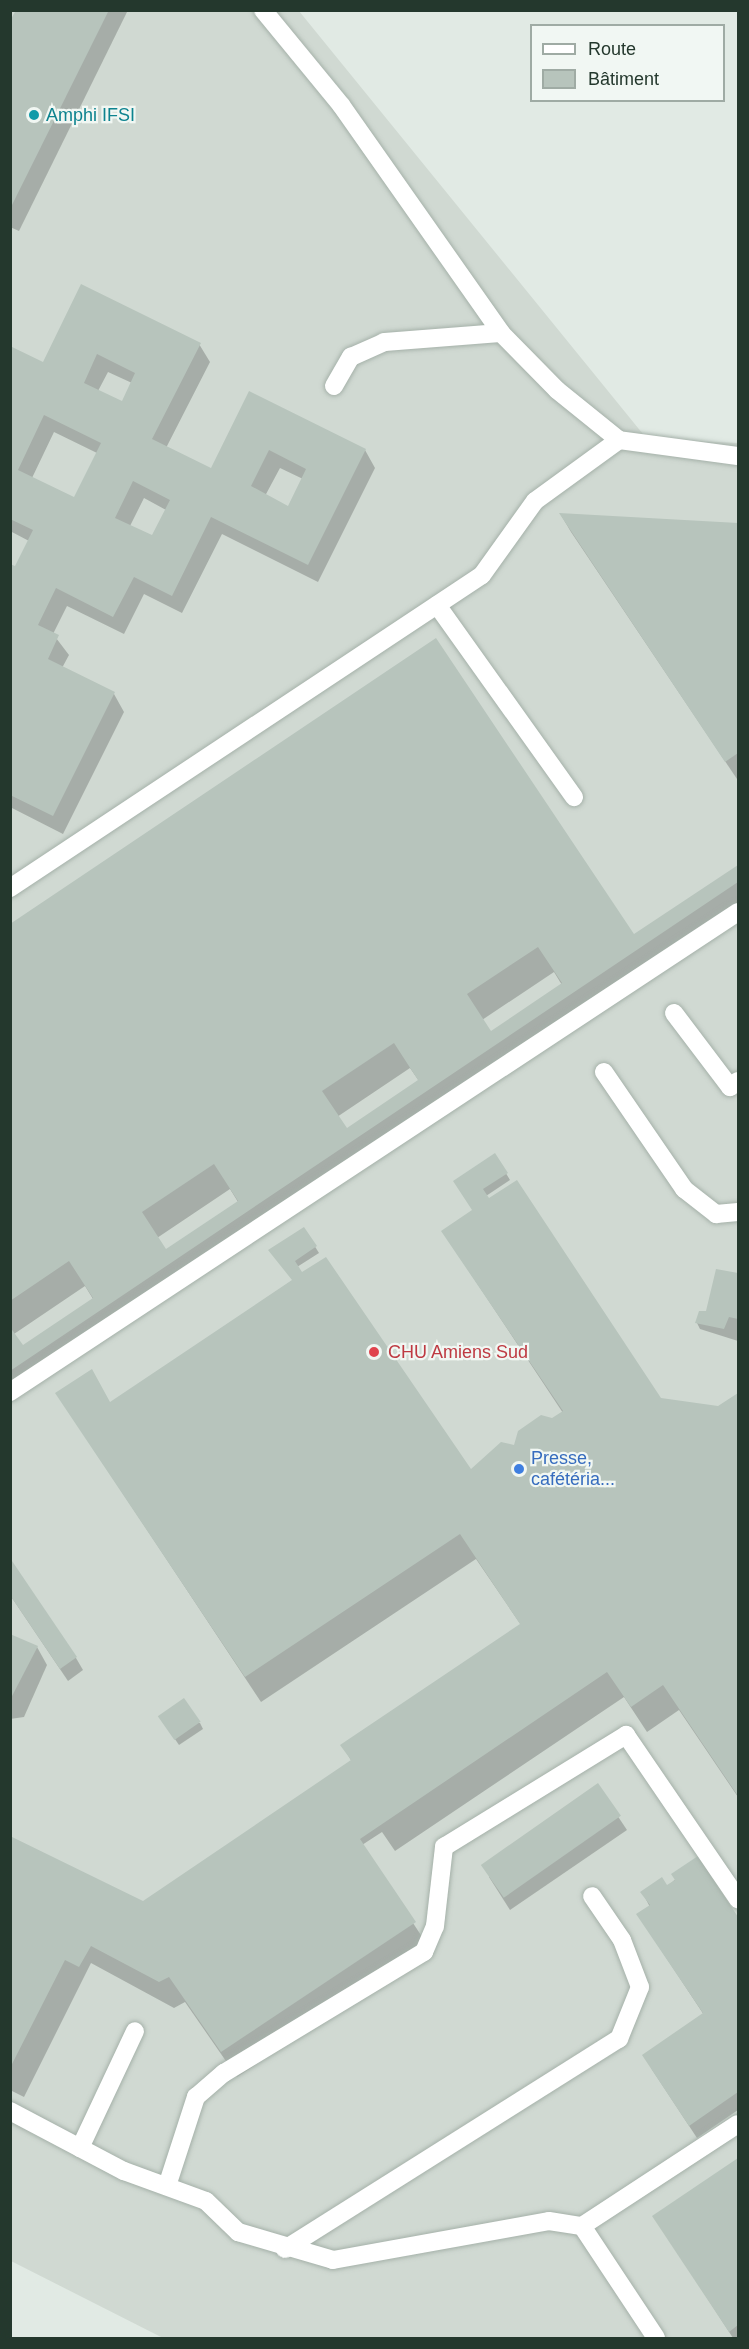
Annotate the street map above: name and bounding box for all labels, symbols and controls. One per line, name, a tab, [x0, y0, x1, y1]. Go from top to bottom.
legend	[530, 24, 725, 102]
text: Route	[588, 39, 636, 59]
text: Bâtiment	[588, 69, 659, 89]
place label: Amphi IFSI	[46, 104, 135, 126]
marker: Amphi IFSI	[27, 108, 41, 122]
place label: CHU Amiens Sud	[388, 1341, 529, 1363]
marker: CHU Amiens Sud	[365, 1343, 383, 1361]
place label: Presse, cafétéria...	[531, 1448, 615, 1490]
marker: Presse, cafétéria...	[512, 1462, 526, 1476]

